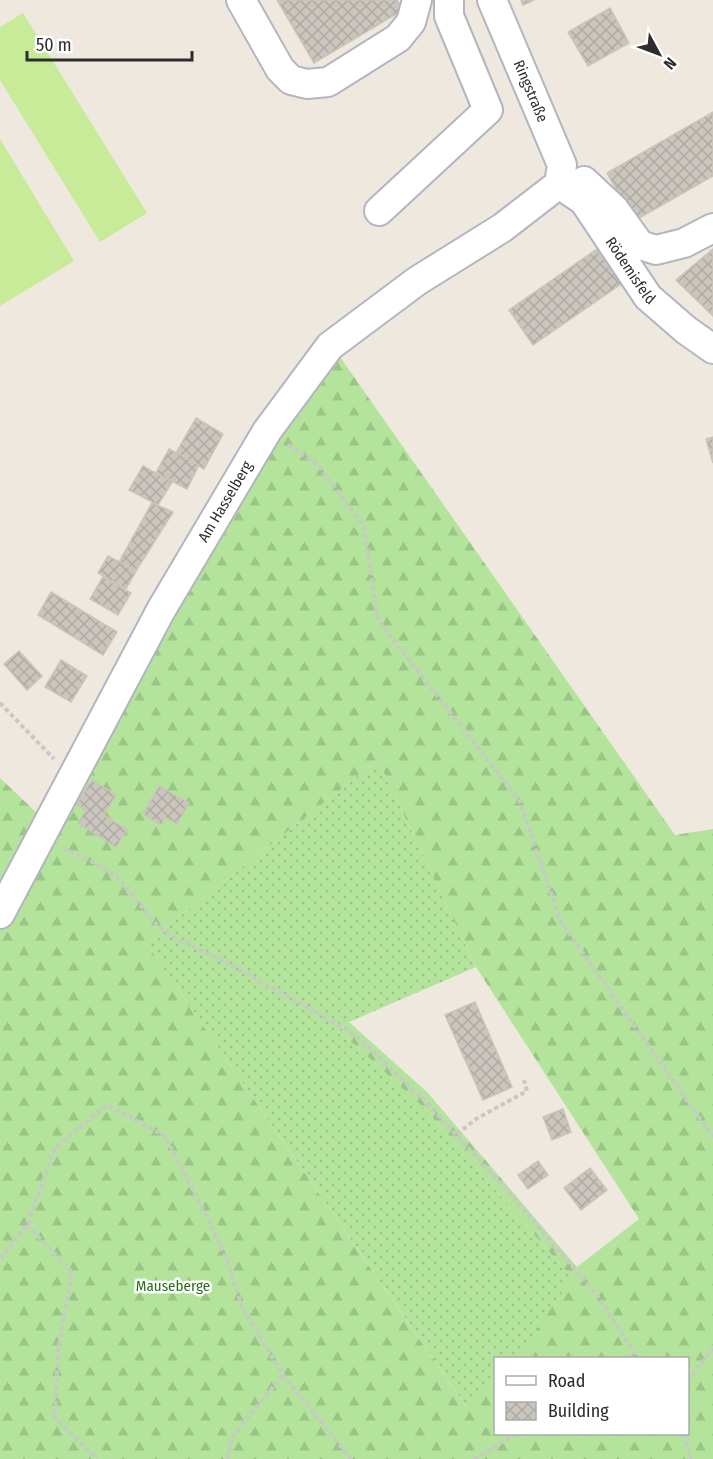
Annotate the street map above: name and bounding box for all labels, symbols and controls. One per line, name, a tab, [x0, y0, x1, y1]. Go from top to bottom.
scale bar	[27, 24, 192, 62]
north arrow	[629, 24, 689, 84]
text: 50 m	[36, 34, 72, 56]
text: N	[660, 54, 680, 73]
street label: Ringstraße	[510, 57, 552, 125]
street label: Rödemisfeld	[602, 234, 659, 308]
street label: Am Hasselberg	[194, 458, 256, 545]
park label: Mauseberge	[136, 1277, 210, 1295]
legend	[494, 1357, 689, 1435]
text: Road	[548, 1370, 585, 1392]
text: Building	[548, 1400, 609, 1422]

